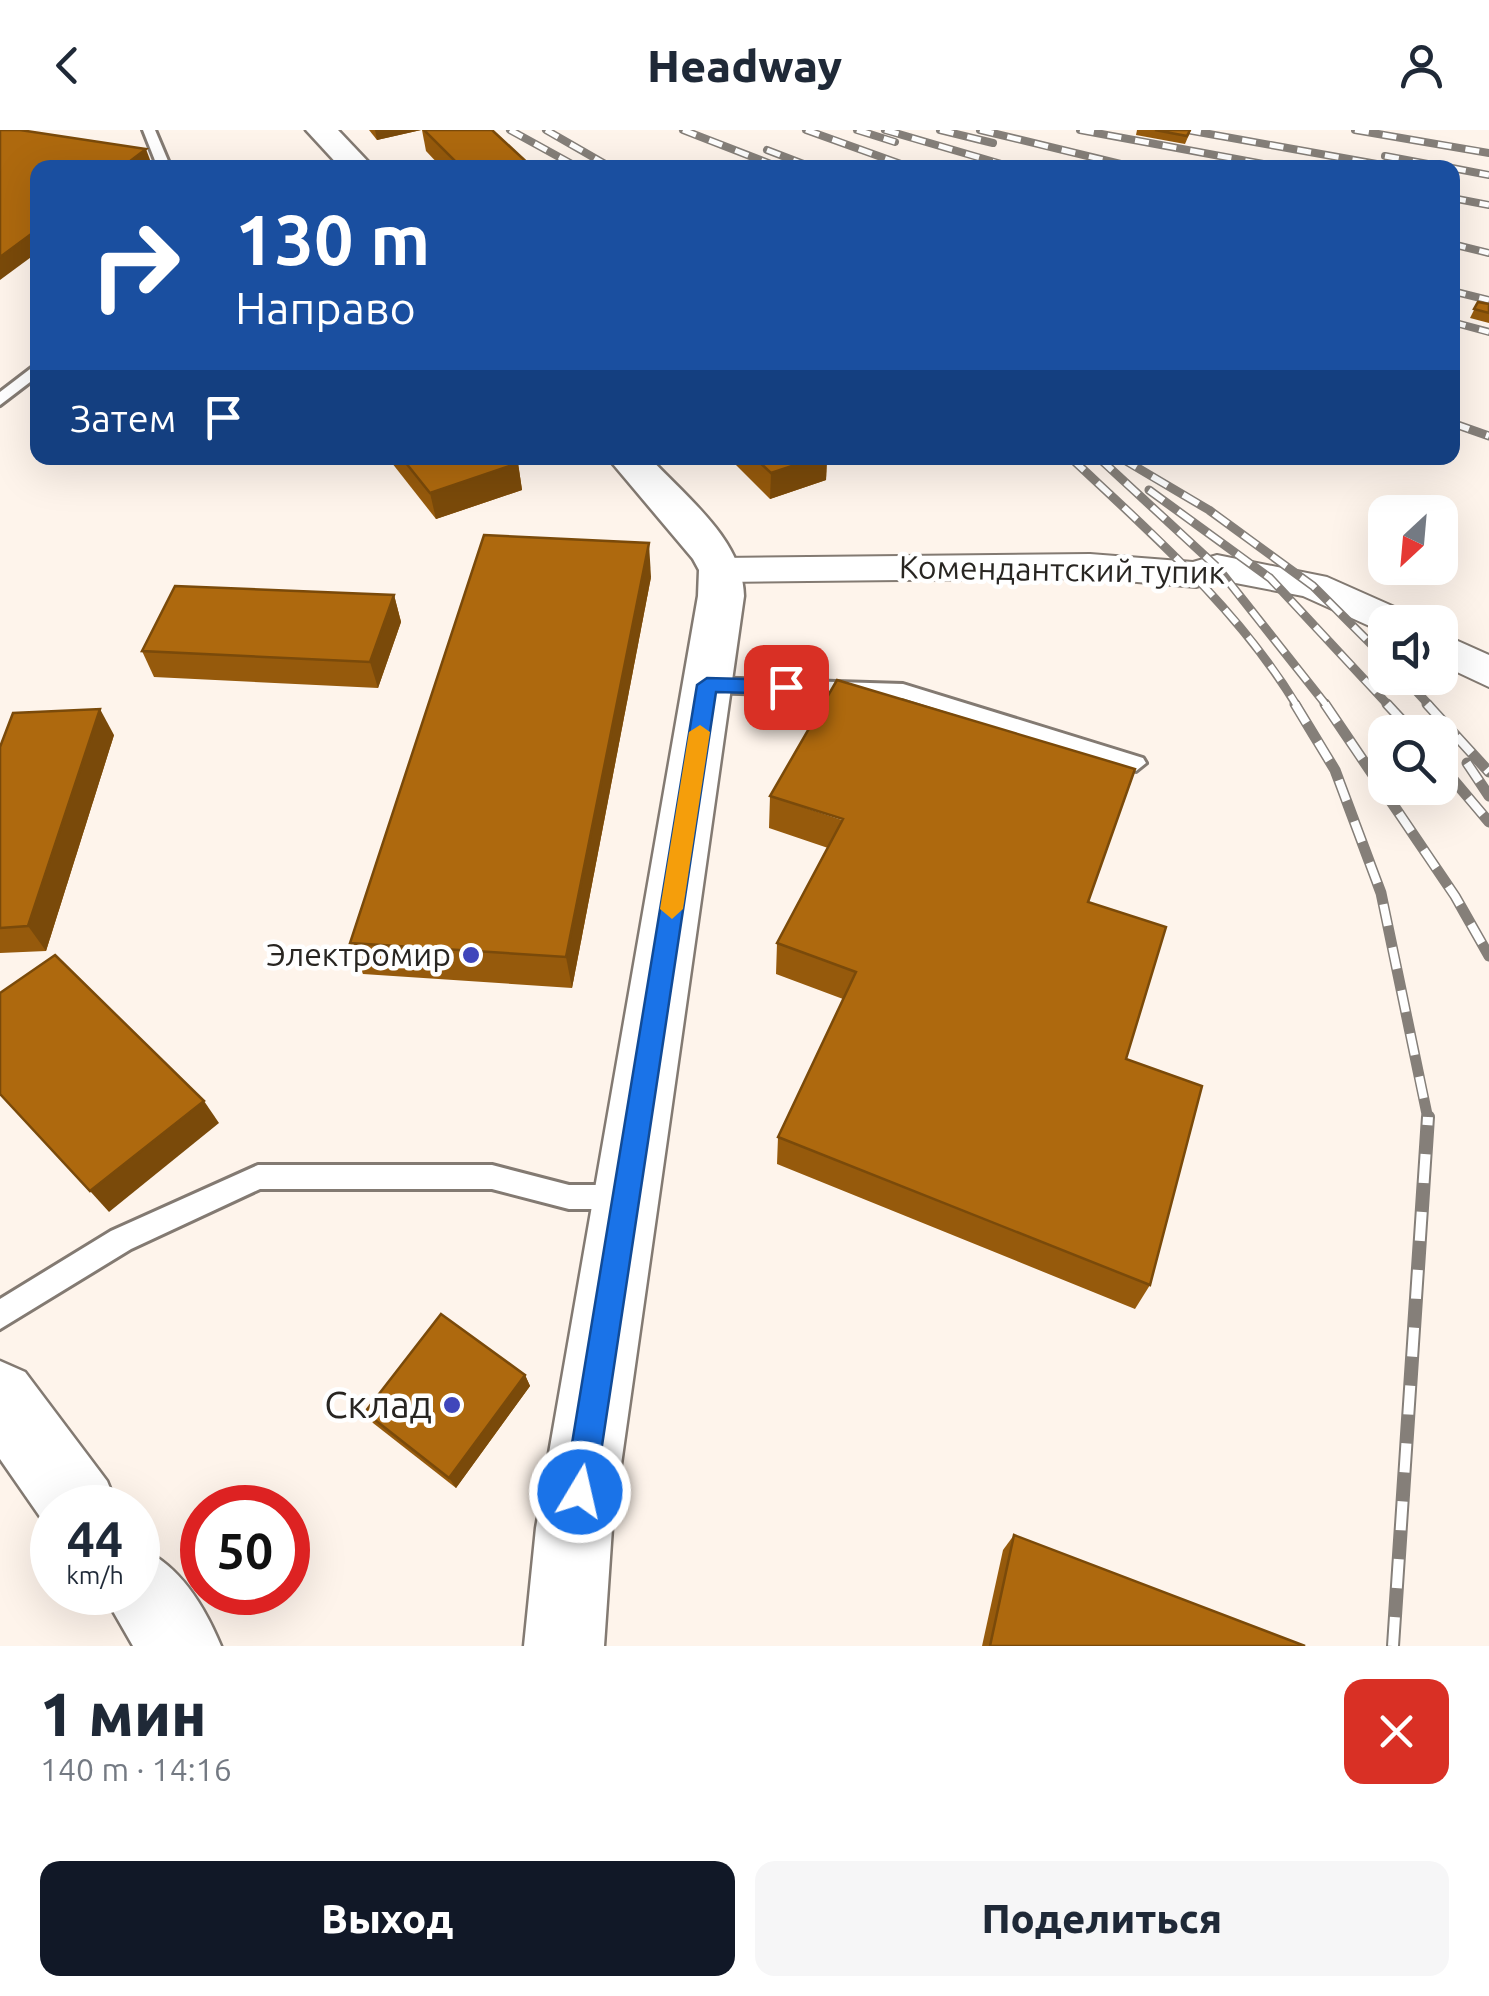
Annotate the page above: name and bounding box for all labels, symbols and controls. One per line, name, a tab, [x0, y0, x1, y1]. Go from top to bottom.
icon: back	[40, 38, 95, 93]
icon: person	[1394, 38, 1449, 93]
text: Headway	[647, 40, 842, 91]
icon: right	[70, 200, 200, 330]
text: 130 m	[235, 200, 430, 278]
text: Направо	[235, 282, 416, 333]
icon: arrive	[196, 390, 251, 445]
text: Затем	[70, 397, 176, 439]
north arrow	[1368, 495, 1458, 585]
map controls	[1368, 495, 1458, 805]
street label: Комендантский тупик	[899, 548, 1225, 590]
button: sound	[1368, 605, 1458, 695]
pin	[744, 645, 829, 730]
icon: arrive	[759, 660, 814, 715]
button: search	[1368, 715, 1458, 805]
place label: Электромир	[266, 936, 451, 972]
marker: Электромир	[460, 944, 482, 966]
place label: Склад	[324, 1383, 432, 1425]
marker: Склад	[441, 1394, 463, 1416]
position arrow	[528, 1440, 632, 1544]
speed limit sign: 50	[180, 1485, 310, 1615]
text: 44	[67, 1510, 123, 1566]
text: km/h	[66, 1561, 124, 1589]
button: close	[1344, 1679, 1449, 1784]
text: 1 мин	[40, 1680, 207, 1747]
text: 140 m · 14:16	[40, 1751, 232, 1787]
button: Выход	[40, 1861, 735, 1976]
button: Поделиться	[755, 1861, 1449, 1976]

